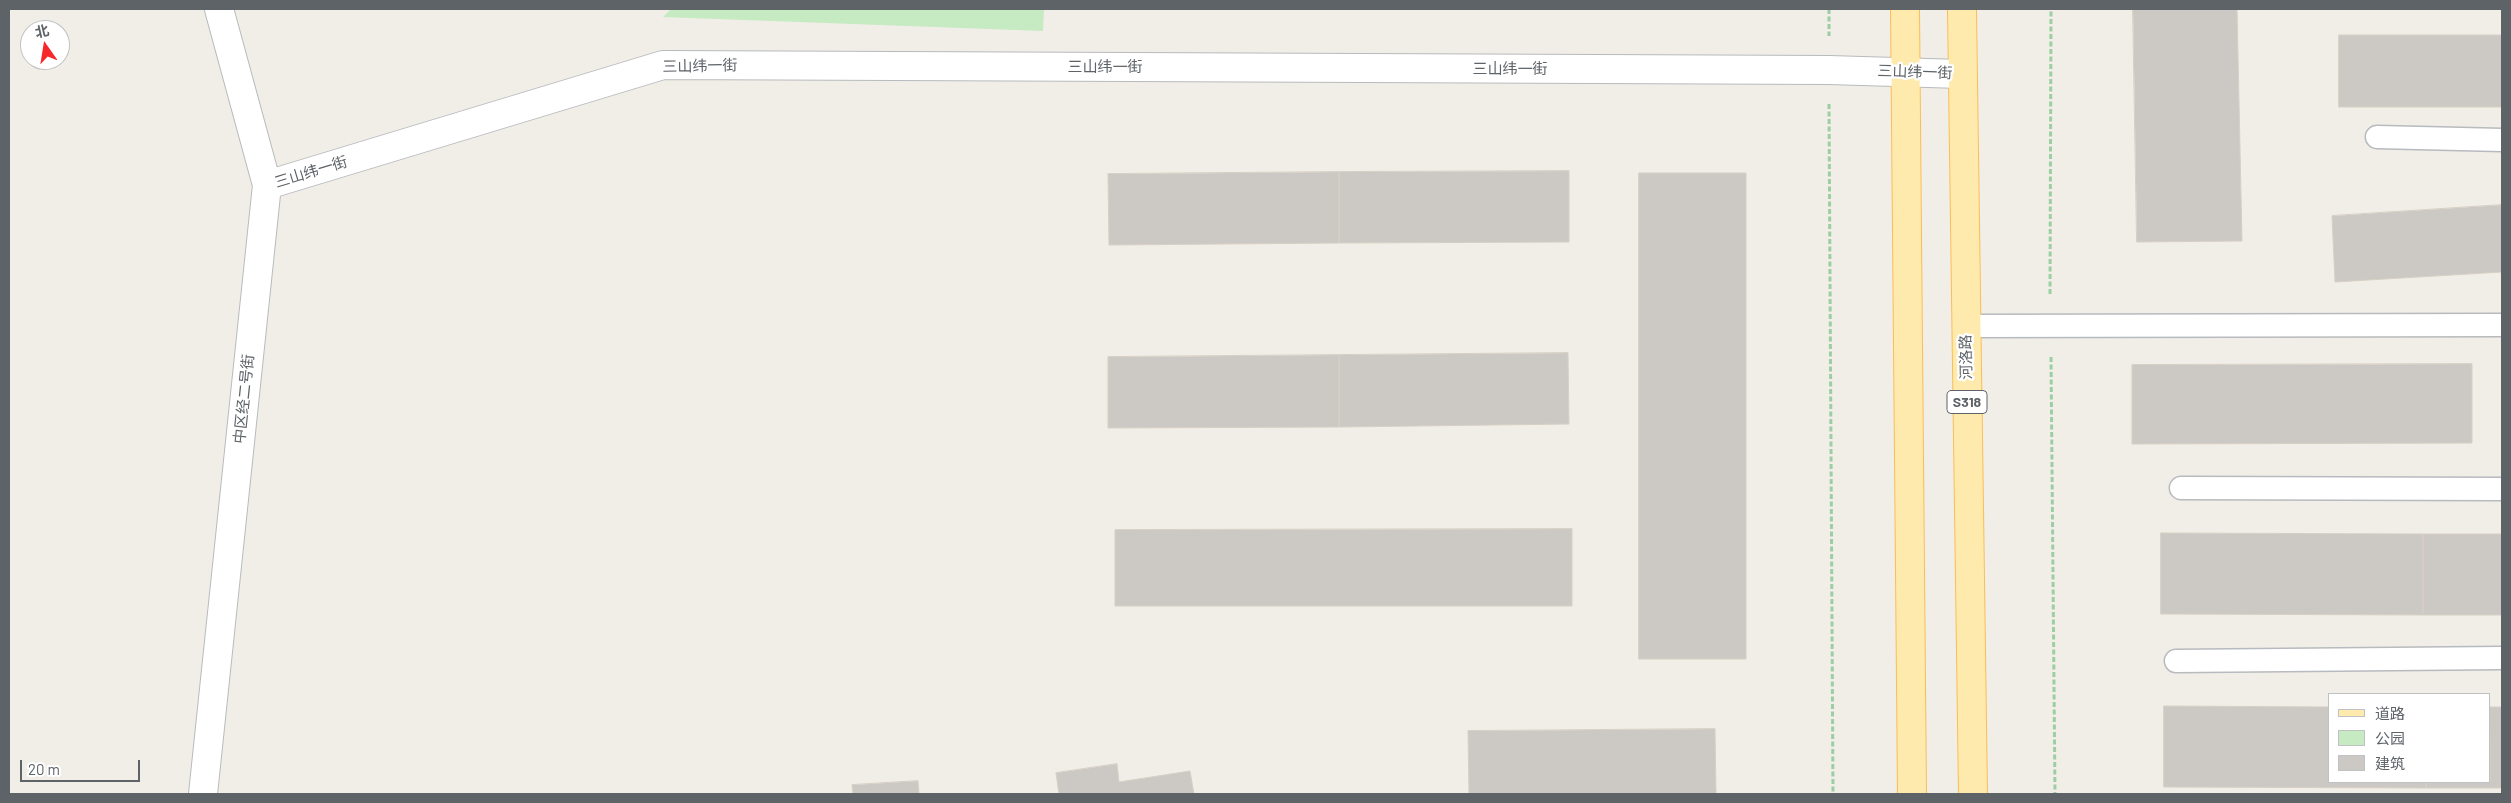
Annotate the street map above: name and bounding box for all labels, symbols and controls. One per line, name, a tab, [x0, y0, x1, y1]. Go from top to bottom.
north arrow	[20, 20, 70, 70]
text: 北	[33, 21, 50, 41]
street label: 三山纬一街	[662, 56, 738, 76]
street label: 三山纬一街	[1068, 58, 1142, 76]
street label: 三山纬一街	[1473, 60, 1547, 78]
street label: 三山纬一街	[1877, 62, 1953, 82]
street label: 三山纬一街	[273, 152, 349, 192]
street label: 河洛路	[1957, 334, 1975, 380]
street label: 中区经二号街	[230, 353, 258, 445]
road number: S318	[1947, 391, 1987, 414]
legend	[2328, 693, 2491, 783]
text: 道路	[2375, 704, 2405, 722]
text: 公园	[2375, 729, 2405, 747]
scale bar	[22, 750, 142, 782]
text: 建筑	[2375, 754, 2405, 772]
text: 20 m	[28, 760, 60, 778]

